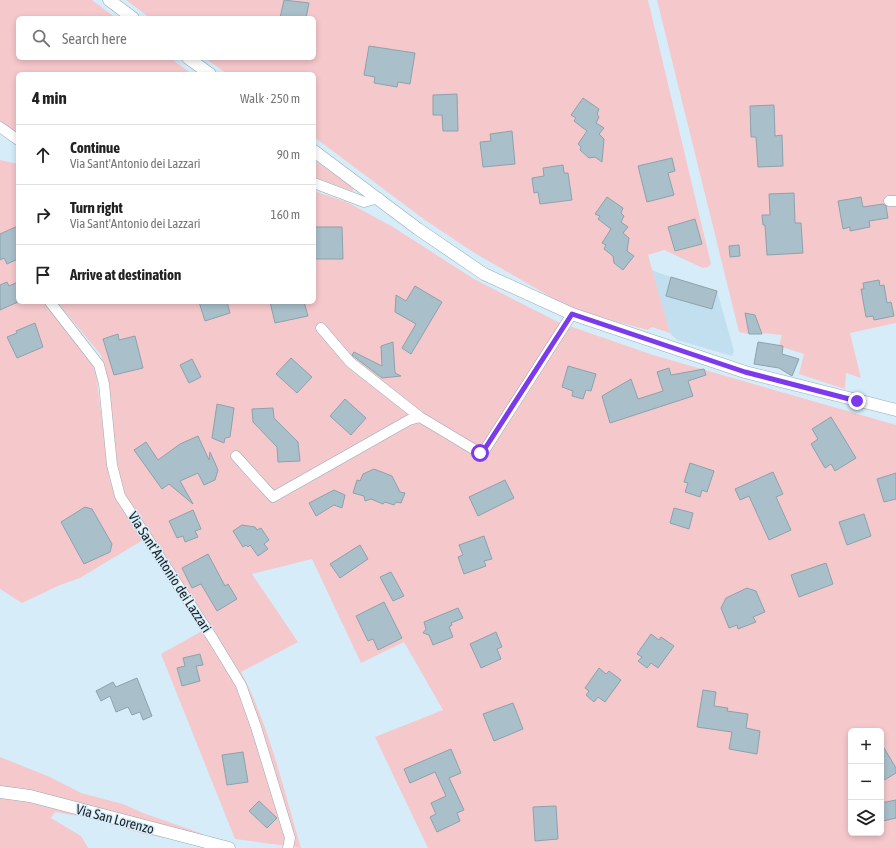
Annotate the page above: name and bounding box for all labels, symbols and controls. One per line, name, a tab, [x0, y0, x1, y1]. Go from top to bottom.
search box	[16, 16, 316, 60]
icon: search	[30, 27, 52, 49]
text: Search here	[62, 30, 127, 47]
text: 4 min	[32, 88, 67, 108]
text: Walk · 250 m	[240, 91, 300, 106]
text: Continue	[70, 139, 120, 156]
icon: ahead	[32, 144, 54, 166]
text: 90 m	[277, 147, 300, 162]
text: Via Sant'Antonio dei Lazzari	[70, 156, 201, 171]
text: Turn right	[70, 199, 123, 216]
icon: right	[32, 204, 54, 226]
text: 160 m	[271, 207, 300, 222]
text: Via Sant'Antonio dei Lazzari	[70, 216, 201, 231]
icon: arrive	[32, 264, 54, 286]
text: Arrive at destination	[70, 266, 181, 283]
route end	[848, 392, 866, 410]
route start	[471, 444, 489, 462]
street label: Via Sant'Antonio dei Lazzari	[125, 509, 215, 635]
map controls	[848, 728, 884, 836]
button: +	[848, 728, 884, 764]
button: −	[848, 764, 884, 800]
button: layers	[848, 800, 884, 836]
street label: Via San Lorenzo	[74, 801, 156, 837]

